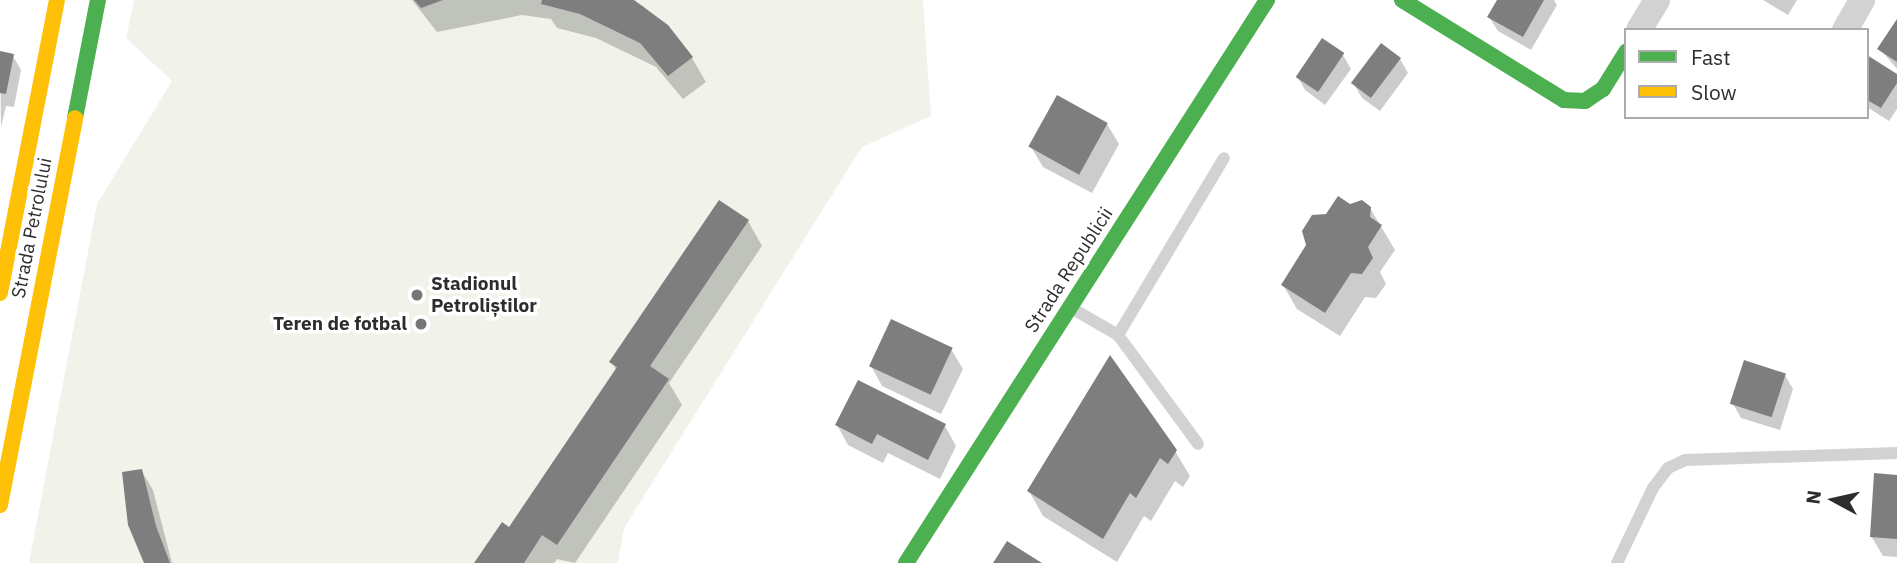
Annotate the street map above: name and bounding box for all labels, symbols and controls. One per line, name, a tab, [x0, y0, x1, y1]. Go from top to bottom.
legend	[1624, 28, 1869, 119]
text: Fast	[1691, 43, 1731, 71]
text: Slow	[1691, 78, 1737, 106]
street label: Strada Petrolului	[7, 156, 57, 300]
street label: Strada Republicii	[1020, 203, 1118, 337]
place label: Stadionul Petroliștilor	[431, 273, 537, 317]
marker: Stadionul Petroliștilor	[409, 287, 425, 303]
place label: Teren de fotbal	[273, 313, 407, 335]
marker: Teren de fotbal	[413, 316, 429, 332]
north arrow	[1799, 465, 1869, 535]
text: N	[1800, 489, 1826, 506]

